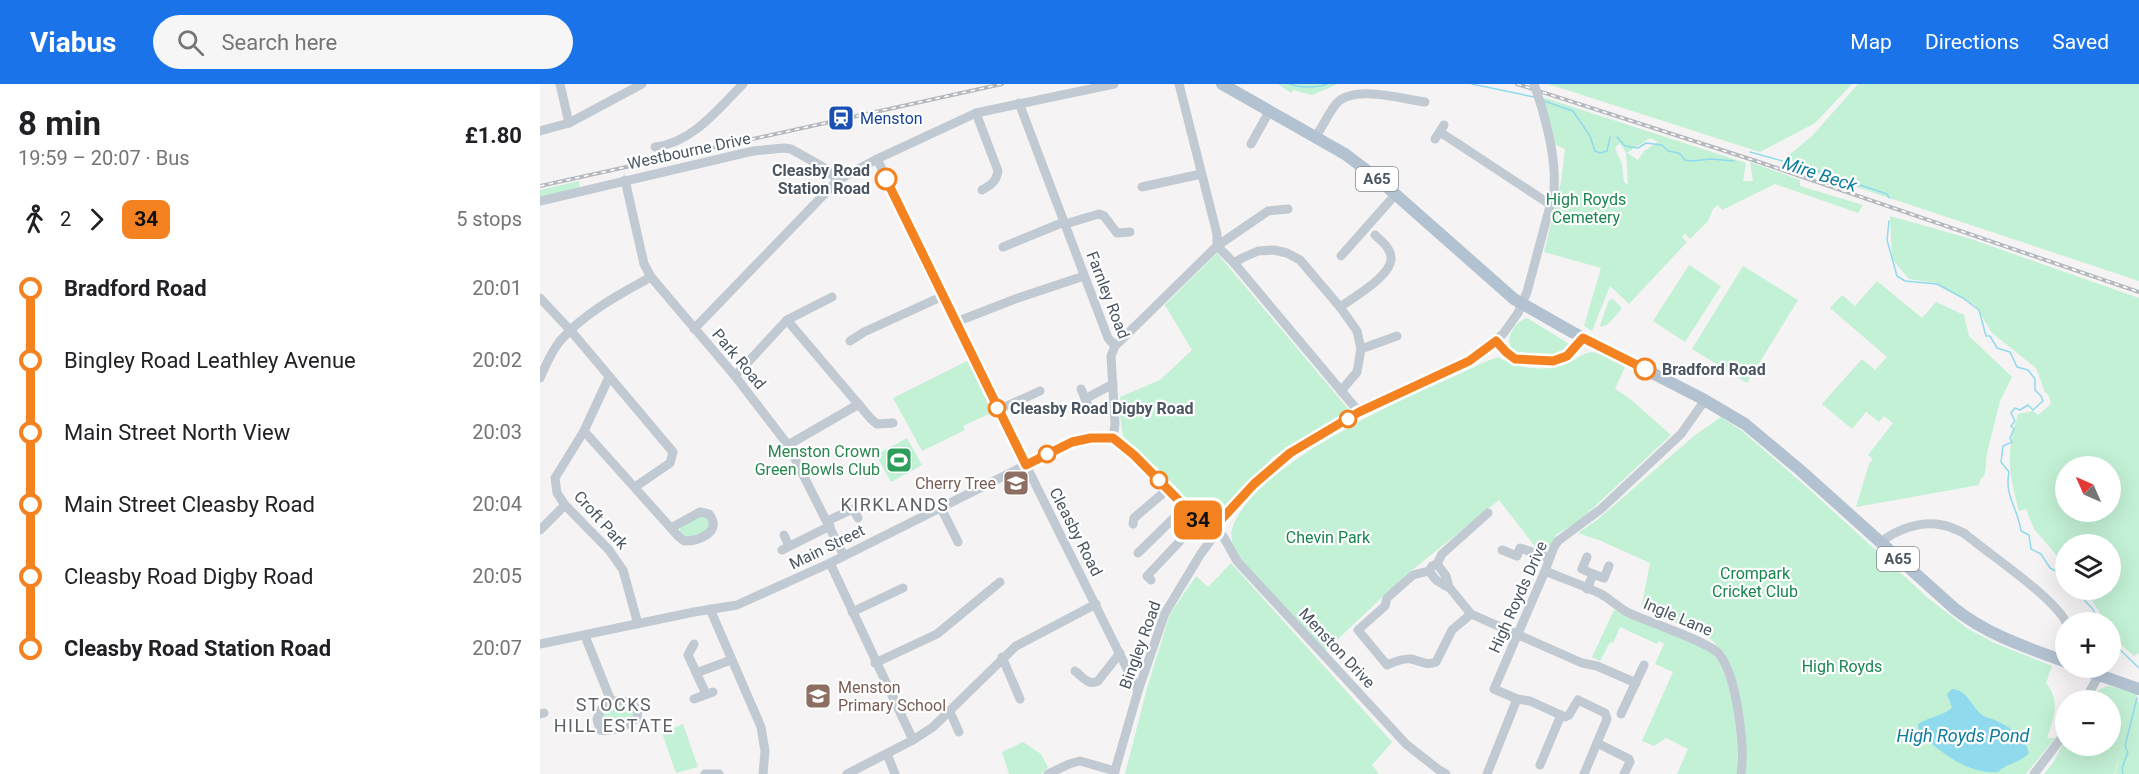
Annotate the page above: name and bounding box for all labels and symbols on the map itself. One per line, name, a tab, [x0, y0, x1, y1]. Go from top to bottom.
station icon: Menston	[826, 103, 856, 133]
place label: Menston	[860, 109, 923, 128]
street label: Westbourne Drive	[626, 129, 752, 173]
water label: Mire Beck	[1780, 152, 1861, 196]
place label: Cleasby Road Station Road	[772, 161, 870, 198]
road number: A65	[1356, 167, 1398, 191]
marker: Cleasby Road Station Road	[875, 168, 897, 190]
park label: High Royds Cemetery	[1546, 190, 1626, 227]
street label: Farnley Road	[1083, 249, 1133, 341]
street label: Park Road	[708, 325, 770, 393]
marker: Bradford Road	[1634, 358, 1656, 380]
place label: Bradford Road	[1662, 360, 1766, 379]
marker: Cleasby Road Digby Road	[988, 399, 1006, 417]
place label: Cleasby Road Digby Road	[1010, 399, 1193, 418]
unlabelled marker	[1339, 410, 1357, 428]
place label: Menston Crown Green Bowls Club	[755, 442, 880, 479]
sports icon: Menston Crown Green Bowls Club	[884, 445, 914, 475]
unlabelled marker	[1038, 445, 1056, 463]
north arrow	[2055, 456, 2121, 522]
school or university icon: Cherry Tree	[1001, 468, 1031, 498]
unlabelled marker	[1150, 471, 1168, 489]
place label: Cherry Tree	[915, 474, 996, 493]
street label: Cleasby Road	[1046, 485, 1106, 579]
street label: Croft Park	[570, 487, 633, 554]
district label: KIRKLANDS	[840, 494, 950, 515]
line badge: 34	[1171, 500, 1225, 540]
street label: Main Street	[786, 521, 868, 573]
park label: Chevin Park	[1286, 528, 1371, 547]
street label: High Royds Drive	[1485, 538, 1551, 656]
road number: A65	[1877, 547, 1919, 571]
park label: Crompark Cricket Club	[1712, 564, 1798, 601]
street label: Ingle Lane	[1641, 594, 1715, 640]
street label: Bingley Road	[1115, 598, 1165, 692]
street label: Menston Drive	[1295, 604, 1379, 692]
park label: High Royds	[1802, 657, 1882, 676]
place label: Menston Primary School	[838, 678, 946, 715]
school or university icon: Menston Primary School	[803, 681, 833, 711]
district label: STOCKS HILL ESTATE	[554, 694, 674, 736]
water label: High Royds Pond	[1897, 725, 2031, 746]

